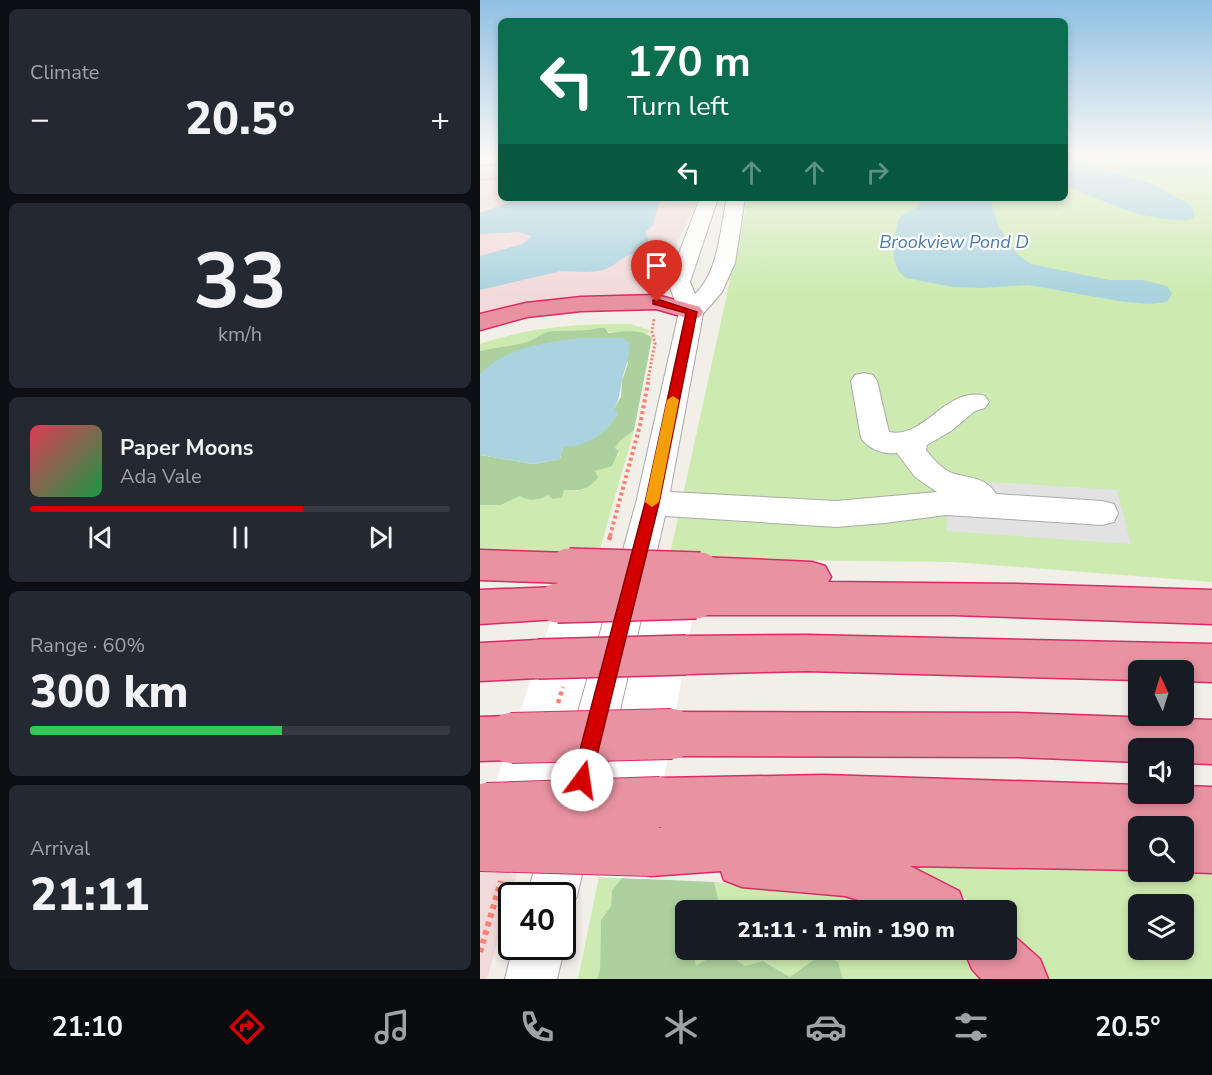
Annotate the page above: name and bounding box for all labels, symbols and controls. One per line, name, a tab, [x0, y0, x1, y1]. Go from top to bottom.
text: 170 m	[627, 34, 751, 91]
icon: left	[528, 42, 606, 120]
text: Climate	[30, 59, 99, 86]
text: Turn left	[627, 88, 728, 125]
text: 20.5°	[185, 89, 295, 150]
text: −	[30, 97, 50, 142]
text: +	[430, 97, 450, 142]
icon: left	[672, 156, 705, 189]
icon: ahead	[735, 156, 768, 189]
icon: ahead	[798, 156, 831, 189]
icon: right	[861, 156, 894, 189]
text: 33	[193, 228, 287, 335]
water label: Brookview Pond D	[879, 230, 1029, 254]
pin	[631, 240, 682, 302]
icon: arrive	[640, 249, 673, 282]
text: km/h	[218, 321, 262, 348]
text: Paper Moons	[120, 433, 254, 463]
text: Ada Vale	[120, 463, 202, 490]
icon: previous	[84, 521, 117, 554]
icon: pause	[224, 521, 257, 554]
icon: next	[364, 521, 397, 554]
text: Range · 60%	[30, 632, 145, 659]
north arrow	[1128, 660, 1194, 726]
map controls	[1128, 660, 1194, 960]
text: 300 km	[30, 662, 189, 723]
button: sound	[1128, 738, 1194, 804]
position arrow	[550, 748, 614, 812]
button: search	[1128, 816, 1194, 882]
text: Arrival	[30, 835, 90, 862]
text: 21:11	[30, 865, 150, 926]
speed limit sign: 40	[498, 882, 576, 960]
button: layers	[1128, 894, 1194, 960]
text: 21:11 · 1 min · 190 m	[737, 915, 955, 945]
icon: directions	[226, 1006, 268, 1048]
icon: music	[371, 1006, 413, 1048]
icon: phone	[516, 1006, 558, 1048]
icon: climate	[660, 1006, 702, 1048]
icon: car	[805, 1006, 847, 1048]
icon: filters	[950, 1006, 992, 1048]
text: 21:10	[51, 1009, 123, 1046]
text: 20.5°	[1095, 1009, 1160, 1046]

